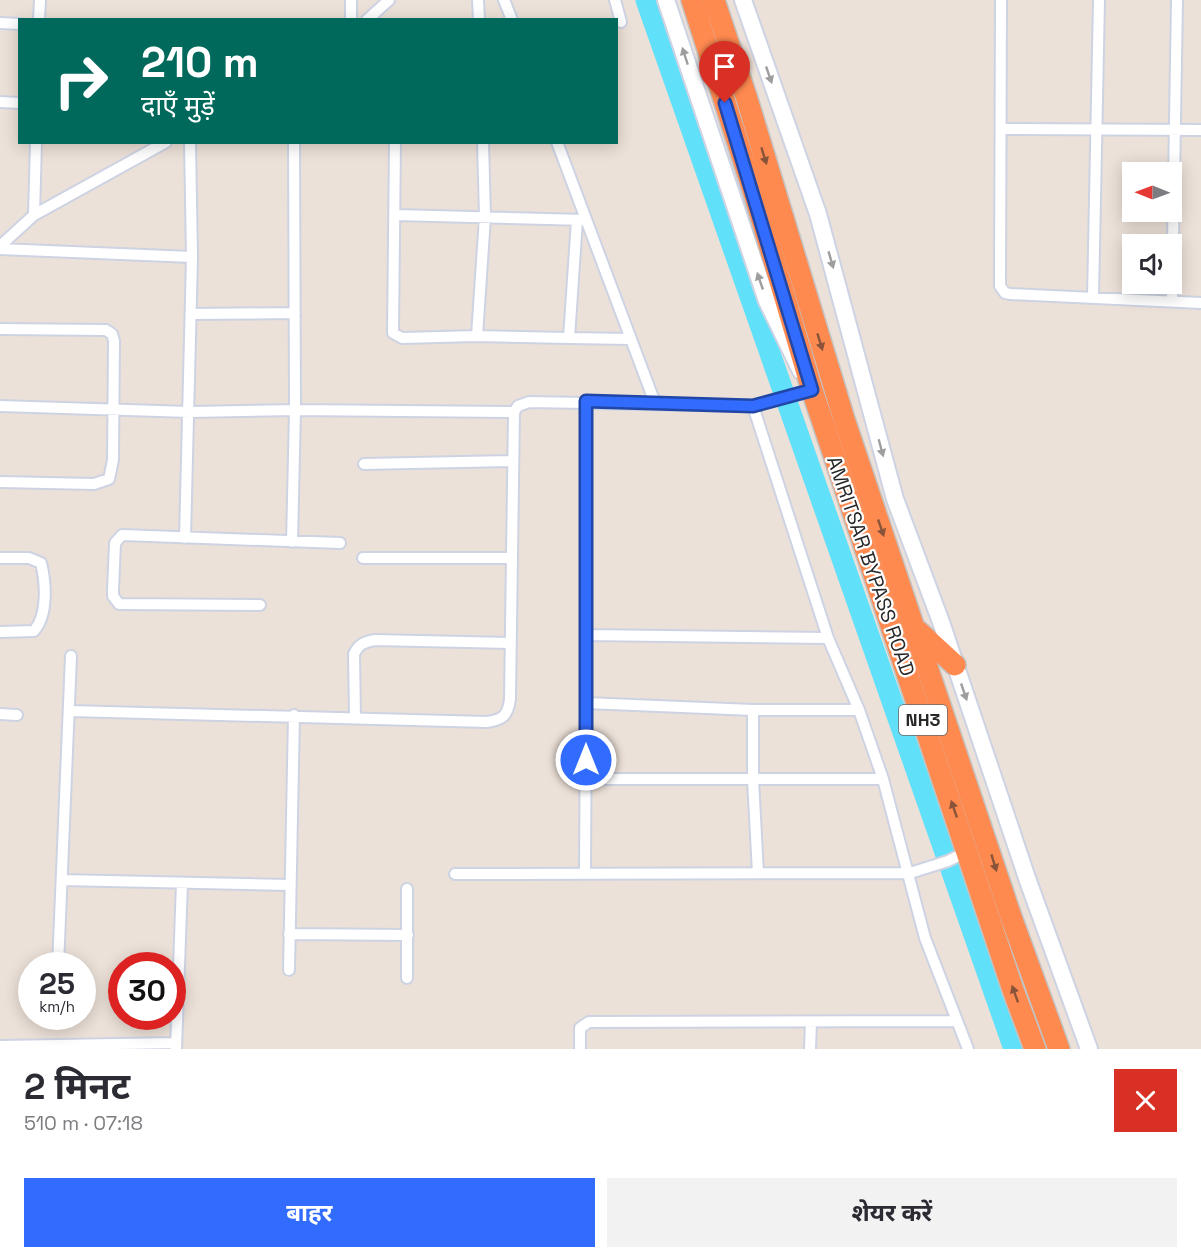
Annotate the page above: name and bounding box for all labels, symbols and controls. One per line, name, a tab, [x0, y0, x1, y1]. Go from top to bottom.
text: 210 m	[141, 36, 259, 89]
pin	[699, 41, 750, 103]
icon: right	[42, 42, 120, 120]
one-way arrow	[679, 47, 689, 65]
icon: arrive	[708, 50, 741, 83]
one-way arrow	[765, 66, 775, 84]
text: दाएँ मुड़ें	[141, 88, 215, 123]
one-way arrow	[760, 147, 769, 165]
north arrow	[1122, 162, 1182, 222]
map controls	[1122, 162, 1182, 294]
button: sound	[1122, 234, 1182, 294]
one-way arrow	[826, 251, 836, 269]
one-way arrow	[754, 272, 764, 290]
one-way arrow	[816, 333, 825, 351]
one-way arrow	[877, 439, 887, 457]
street label: AMRITSAR BYPASS ROAD	[821, 452, 921, 680]
one-way arrow	[876, 519, 886, 537]
one-way arrow	[960, 683, 970, 701]
road number: NH3	[899, 705, 947, 735]
position arrow	[554, 728, 618, 792]
one-way arrow	[948, 800, 958, 818]
one-way arrow	[990, 854, 999, 872]
speed limit sign: 30	[108, 952, 186, 1030]
text: 25	[39, 964, 75, 1003]
one-way arrow	[1009, 985, 1019, 1003]
text: km/h	[39, 997, 75, 1016]
text: 2 मिनट	[24, 1064, 130, 1110]
button: close	[1114, 1069, 1177, 1132]
text: 510 m · 07:18	[24, 1110, 143, 1136]
button: बाहर	[24, 1178, 595, 1247]
button: शेयर करें	[607, 1178, 1177, 1247]

